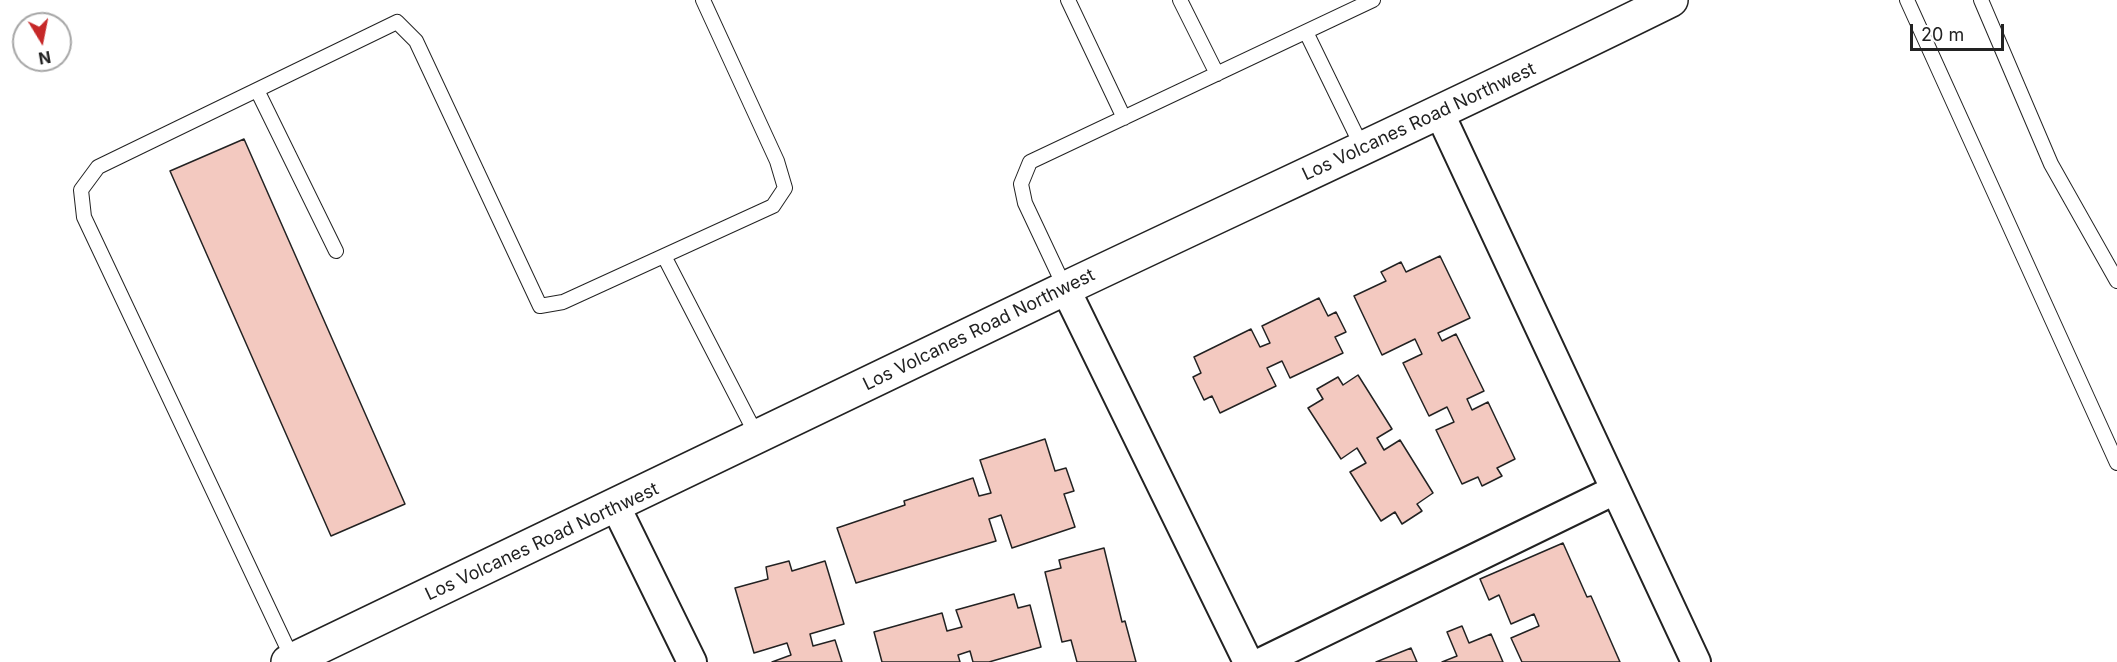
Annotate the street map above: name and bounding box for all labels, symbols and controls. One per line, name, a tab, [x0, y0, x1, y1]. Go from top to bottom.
north arrow	[12, 12, 72, 72]
scale bar	[1913, 12, 2008, 50]
text: 20 m	[1921, 24, 1964, 45]
text: N	[37, 47, 53, 69]
street label: Los Volcanes Road Northwest	[1299, 58, 1539, 186]
street label: Los Volcanes Road Northwest	[860, 264, 1098, 396]
street label: Los Volcanes Road Northwest	[422, 478, 662, 606]

